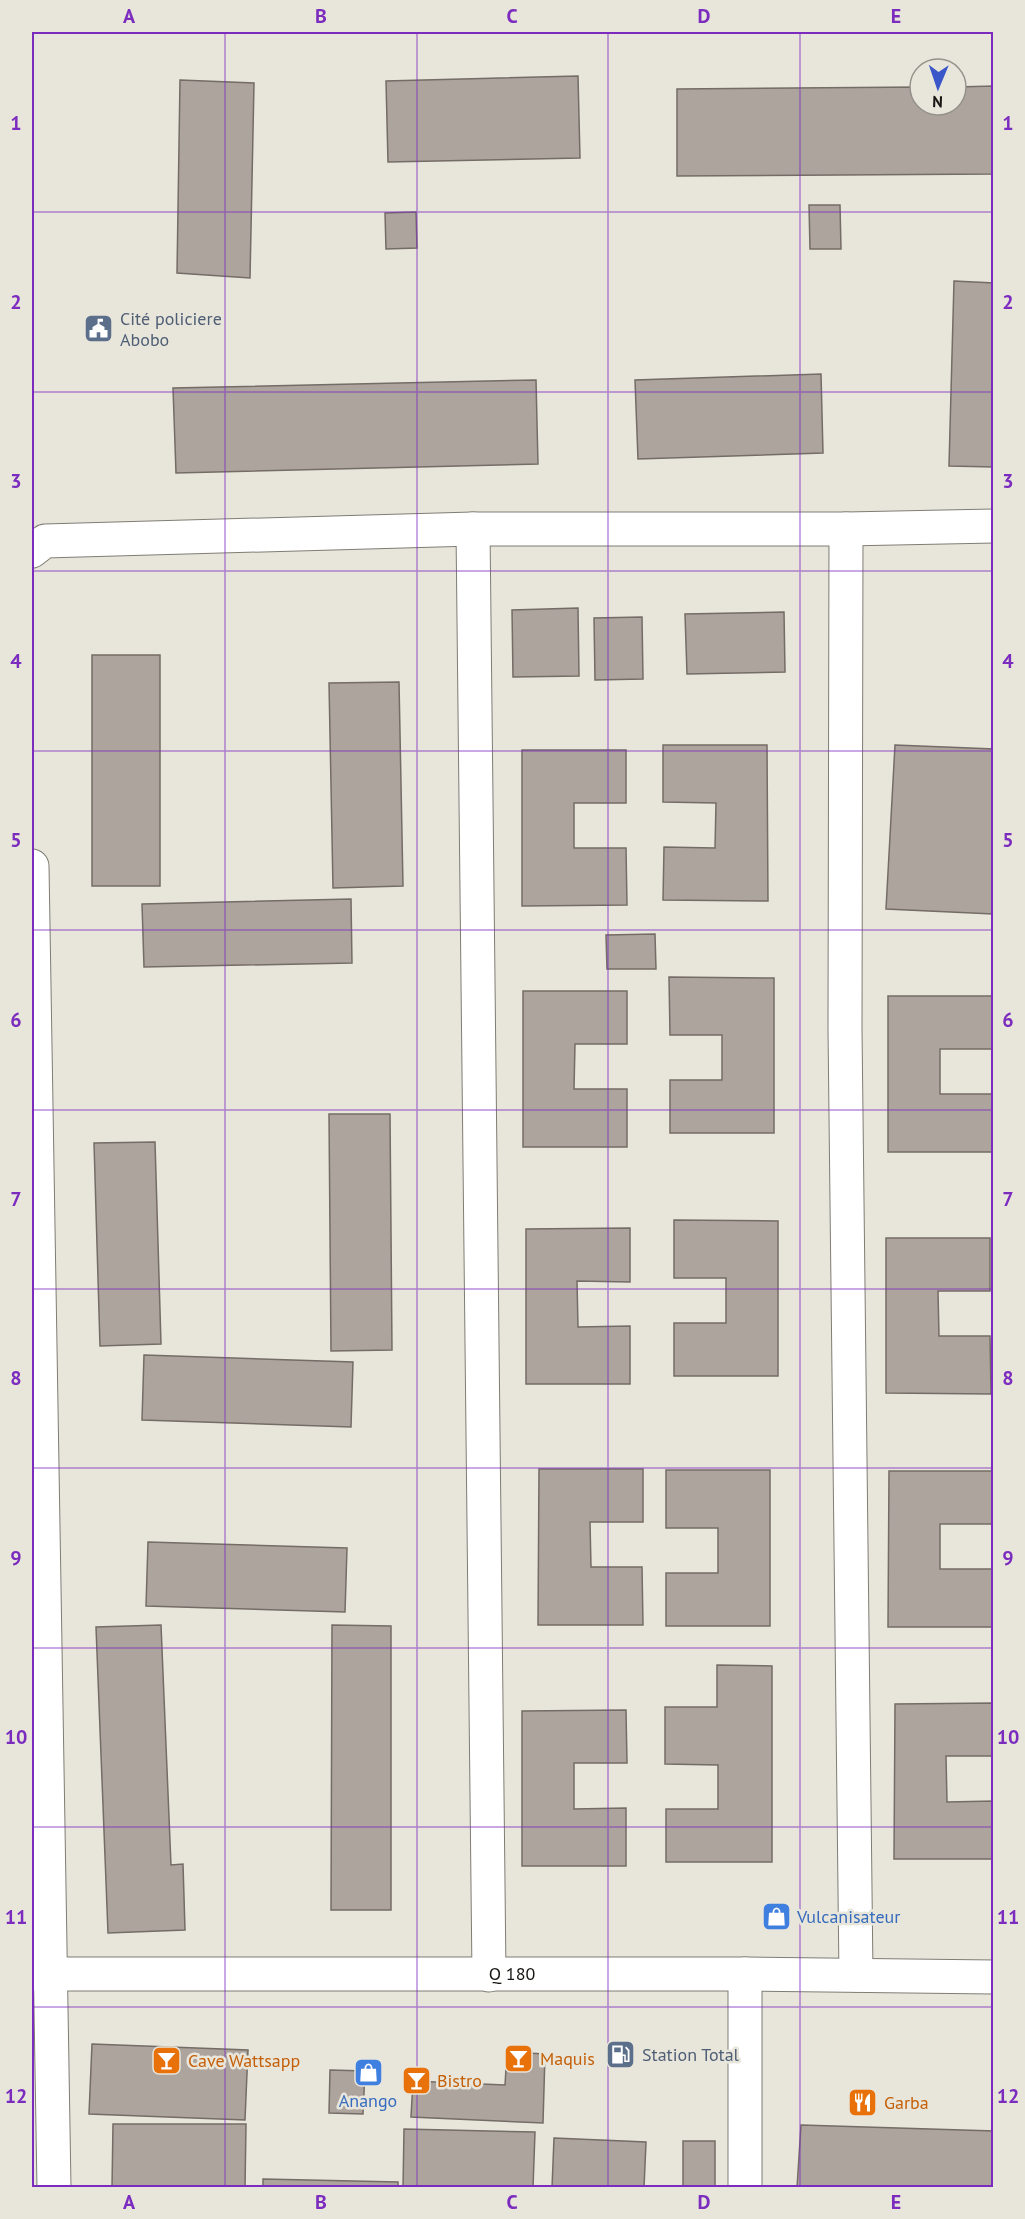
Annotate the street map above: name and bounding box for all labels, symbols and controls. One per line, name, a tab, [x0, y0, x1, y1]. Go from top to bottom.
text: A	[123, 3, 136, 29]
text: B	[315, 3, 327, 29]
text: C	[506, 3, 518, 29]
text: D	[698, 3, 711, 29]
text: E	[891, 3, 901, 29]
north arrow	[908, 57, 968, 117]
text: N	[932, 92, 943, 112]
text: 1	[10, 110, 22, 136]
text: 1	[1002, 110, 1014, 136]
text: 2	[10, 289, 22, 315]
text: 2	[1002, 289, 1014, 315]
place label: Cité policiere Abobo	[120, 307, 222, 351]
public building icon: Cité policiere Abobo	[83, 313, 115, 345]
text: 3	[10, 468, 22, 494]
text: 3	[1002, 468, 1014, 494]
text: 4	[10, 648, 22, 674]
text: 4	[1002, 648, 1014, 674]
text: 5	[10, 827, 22, 853]
text: 5	[1002, 827, 1014, 853]
text: 6	[10, 1007, 22, 1033]
text: 6	[1002, 1007, 1014, 1033]
text: 7	[10, 1186, 22, 1212]
text: 7	[1002, 1186, 1014, 1212]
text: 8	[10, 1365, 22, 1391]
text: 8	[1002, 1365, 1014, 1391]
text: 9	[10, 1545, 22, 1571]
text: 9	[1002, 1545, 1014, 1571]
text: 10	[5, 1724, 27, 1750]
text: 10	[997, 1724, 1019, 1750]
shop icon: Vulcanisateur	[760, 1901, 792, 1933]
text: 11	[5, 1904, 27, 1930]
text: 11	[997, 1904, 1019, 1930]
place label: Vulcanisateur	[796, 1905, 900, 1928]
street label: Q 180	[489, 1962, 535, 1985]
fuel station icon: Station Total	[605, 2039, 637, 2071]
bar icon: Maquis	[503, 2043, 535, 2075]
place label: Station Total	[642, 2043, 740, 2066]
bar icon: Cave Wattsapp	[151, 2045, 183, 2077]
place label: Maquis	[540, 2047, 595, 2070]
place label: Cave Wattsapp	[188, 2049, 300, 2072]
shop icon: Anango	[352, 2056, 384, 2088]
bar icon: Bistro	[400, 2065, 432, 2097]
place label: Bistro	[437, 2069, 482, 2092]
text: 12	[5, 2083, 27, 2109]
text: 12	[997, 2083, 1019, 2109]
restaurant icon: Garba	[847, 2087, 879, 2119]
place label: Anango	[339, 2089, 397, 2112]
place label: Garba	[884, 2091, 929, 2114]
text: A	[123, 2189, 136, 2215]
text: B	[315, 2189, 327, 2215]
text: C	[506, 2189, 518, 2215]
text: D	[698, 2189, 711, 2215]
text: E	[891, 2189, 901, 2215]

